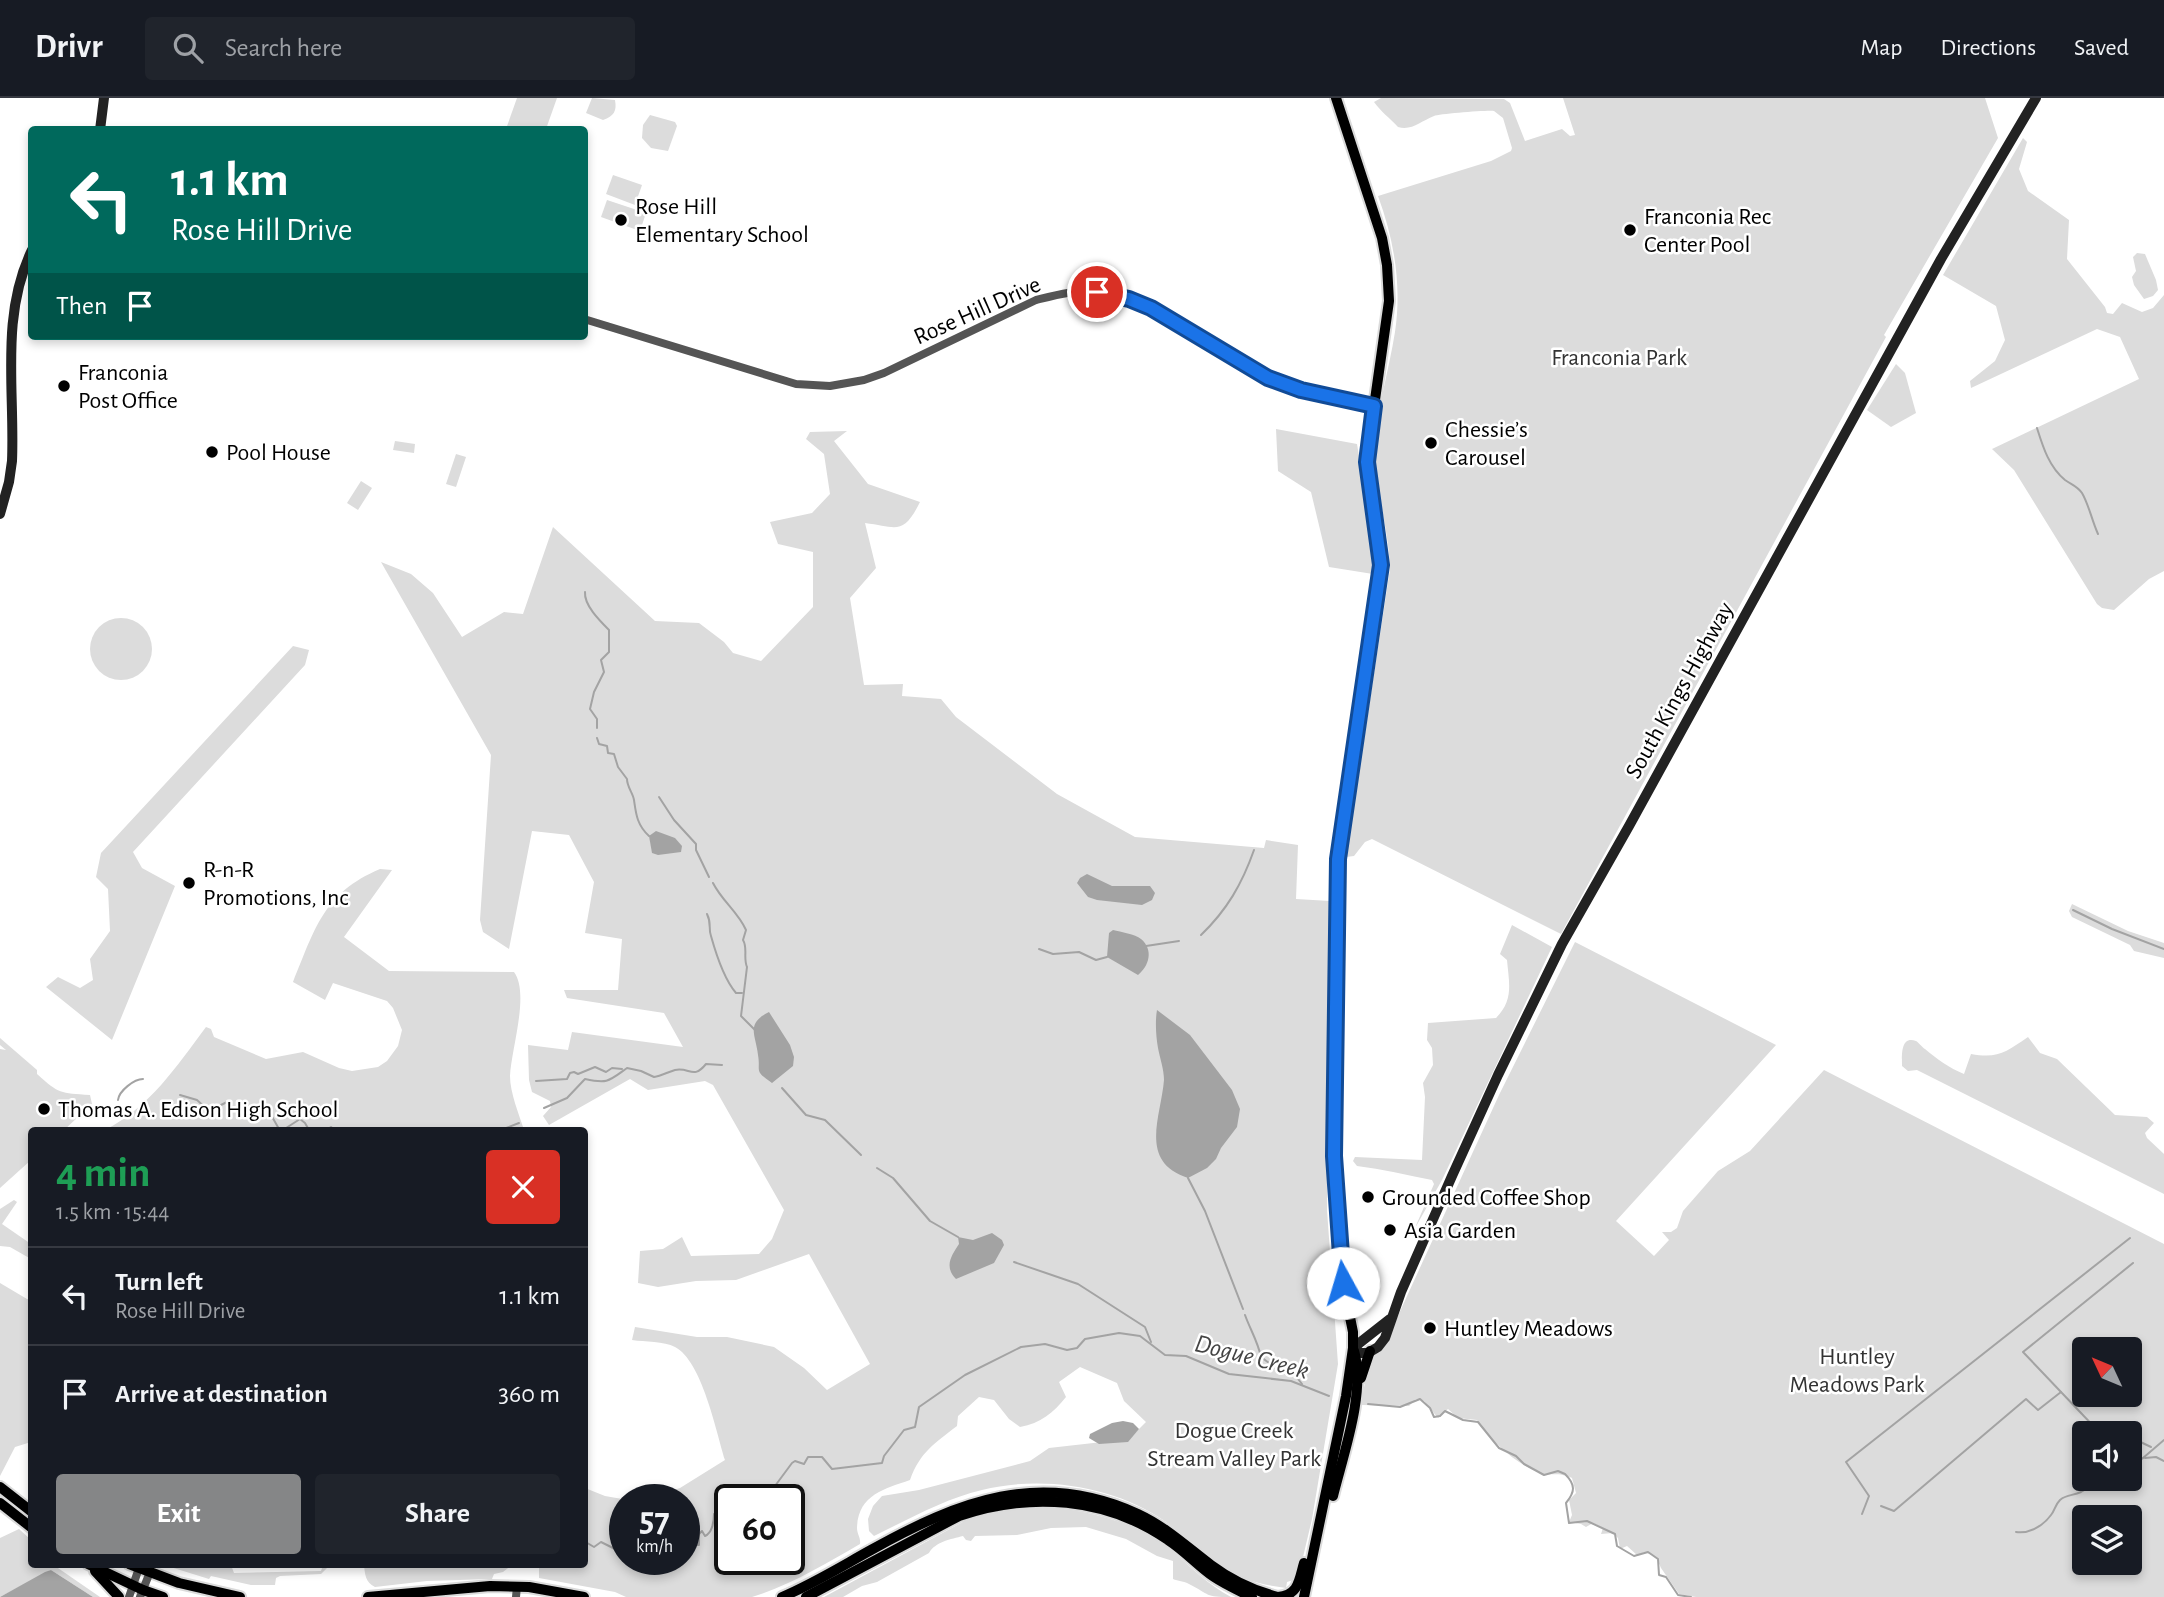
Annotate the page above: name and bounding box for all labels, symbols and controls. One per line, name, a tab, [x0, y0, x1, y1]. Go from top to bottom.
search box	[145, 17, 635, 80]
icon: search	[169, 29, 207, 67]
text: Drivr	[35, 31, 103, 64]
text: Search here	[225, 35, 342, 61]
text: Map	[1860, 36, 1902, 60]
text: Directions	[1940, 36, 2036, 60]
text: Saved	[2074, 36, 2129, 60]
icon: left	[56, 154, 147, 245]
text: 1.1 km	[171, 156, 289, 205]
place label: Rose Hill Elementary School	[635, 195, 809, 247]
place label: Franconia Rec Center Pool	[1644, 205, 1771, 257]
marker: Rose Hill Elementary School	[613, 212, 629, 228]
text: Rose Hill Drive	[171, 214, 352, 246]
marker: Franconia Rec Center Pool	[1622, 222, 1638, 238]
pin	[1067, 262, 1127, 322]
street label: Rose Hill Drive	[910, 272, 1044, 350]
icon: arrive	[1078, 273, 1116, 311]
icon: arrive	[121, 287, 159, 325]
text: Then	[56, 293, 107, 319]
park label: Franconia Park	[1551, 346, 1687, 370]
place label: Franconia Post Office	[78, 361, 178, 413]
marker: Franconia Post Office	[56, 378, 72, 394]
place label: Chessie’s Carousel	[1445, 418, 1528, 470]
marker: Chessie’s Carousel	[1423, 435, 1439, 451]
place label: Pool House	[226, 441, 331, 465]
marker: Pool House	[204, 444, 220, 460]
street label: South Kings Highway	[1621, 598, 1738, 783]
place label: R-n-R Promotions, Inc	[203, 858, 349, 910]
marker: R-n-R Promotions, Inc	[181, 875, 197, 891]
place label: Thomas A. Edison High School	[58, 1098, 338, 1122]
marker: Thomas A. Edison High School	[36, 1101, 52, 1117]
button: close	[486, 1150, 560, 1224]
text: 4 min	[56, 1152, 151, 1194]
place label: Grounded Coffee Shop	[1382, 1186, 1591, 1210]
marker: Grounded Coffee Shop	[1360, 1189, 1376, 1205]
text: 1.5 km · 15:44	[56, 1201, 169, 1224]
place label: Asia Garden	[1404, 1219, 1516, 1243]
marker: Asia Garden	[1382, 1222, 1398, 1238]
position arrow	[1306, 1246, 1380, 1320]
text: Turn left	[115, 1269, 203, 1295]
icon: left	[56, 1277, 94, 1315]
text: 1.1 km	[499, 1283, 560, 1309]
text: Rose Hill Drive	[115, 1300, 245, 1323]
place label: Huntley Meadows	[1444, 1317, 1613, 1341]
marker: Huntley Meadows	[1422, 1320, 1438, 1336]
water label: Dogue Creek	[1192, 1330, 1312, 1384]
north arrow	[2072, 1337, 2142, 1407]
map controls	[2072, 1337, 2142, 1575]
park label: Huntley Meadows Park	[1790, 1345, 1925, 1397]
icon: arrive	[56, 1375, 94, 1413]
text: Arrive at destination	[115, 1381, 328, 1407]
text: 360 m	[498, 1381, 560, 1407]
park label: Dogue Creek Stream Valley Park	[1147, 1419, 1321, 1471]
button: sound	[2072, 1421, 2142, 1491]
button: Exit	[56, 1474, 301, 1554]
button: Share	[315, 1474, 560, 1554]
speed limit sign: 60	[714, 1484, 805, 1575]
text: 57	[639, 1503, 670, 1538]
button: layers	[2072, 1505, 2142, 1575]
text: km/h	[636, 1538, 673, 1556]

